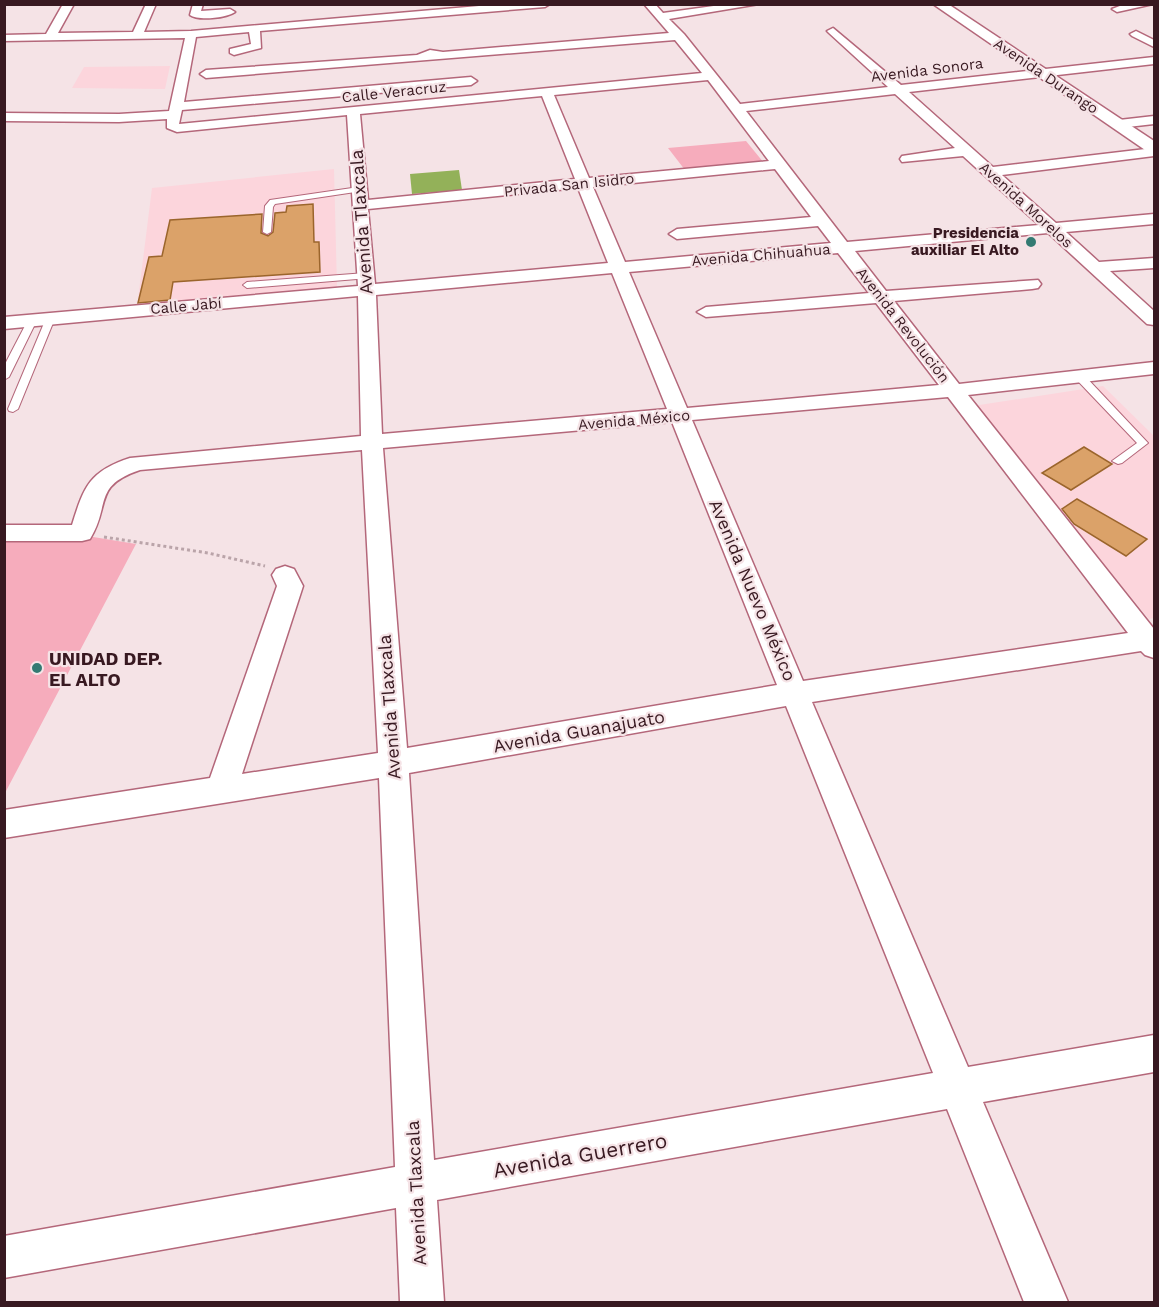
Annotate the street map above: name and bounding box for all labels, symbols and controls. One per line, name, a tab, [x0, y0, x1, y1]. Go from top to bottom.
street label: Avenida Durango	[990, 34, 1102, 118]
street label: Avenida Sonora	[870, 54, 985, 86]
street label: Calle Veracruz	[341, 78, 447, 106]
street label: Avenida Tlaxcala	[345, 149, 377, 295]
street label: Avenida Morelos	[976, 158, 1076, 252]
street label: Privada San Isidro	[503, 169, 635, 201]
place label: Presidencia auxiliar El Alto	[911, 224, 1019, 259]
marker: Presidencia auxiliar El Alto	[1024, 235, 1038, 249]
street label: Avenida Chihuahua	[691, 240, 832, 270]
street label: Avenida Revolución	[852, 264, 954, 386]
street label: Calle Jabí	[150, 294, 222, 318]
street label: Avenida México	[577, 406, 691, 434]
street label: Avenida Nuevo México	[705, 496, 801, 684]
street label: Avenida Tlaxcala	[373, 634, 405, 780]
place label: UNIDAD DEP. EL ALTO	[49, 648, 163, 690]
marker: UNIDAD DEP. EL ALTO	[30, 661, 44, 675]
street label: Avenida Guanajuato	[492, 706, 666, 756]
street label: Avenida Tlaxcala	[402, 1120, 430, 1266]
street label: Avenida Guerrero	[491, 1127, 669, 1183]

